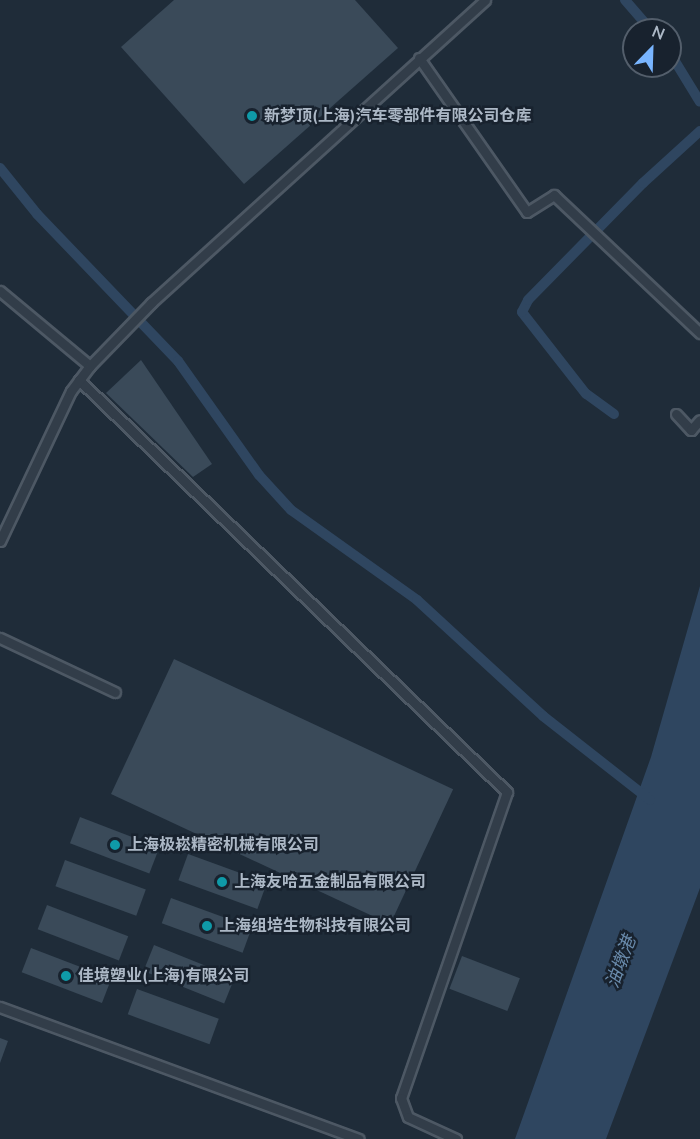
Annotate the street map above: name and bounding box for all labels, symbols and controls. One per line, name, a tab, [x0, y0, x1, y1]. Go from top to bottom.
north arrow	[622, 18, 682, 78]
text: N	[648, 21, 668, 46]
place label: 新梦顶(上海)汽车零部件有限公司仓库	[264, 106, 531, 126]
marker: 新梦顶(上海)汽车零部件有限公司仓库	[245, 109, 259, 123]
place label: 上海极崧精密机械有限公司	[127, 835, 319, 855]
marker: 上海极崧精密机械有限公司	[108, 838, 122, 852]
place label: 上海友哈五金制品有限公司	[234, 872, 426, 892]
marker: 上海友哈五金制品有限公司	[215, 875, 229, 889]
place label: 上海组培生物科技有限公司	[219, 916, 411, 936]
marker: 上海组培生物科技有限公司	[200, 919, 214, 933]
water label: 油墩港	[602, 933, 640, 991]
place label: 佳境塑业(上海)有限公司	[78, 966, 249, 986]
marker: 佳境塑业(上海)有限公司	[59, 969, 73, 983]

